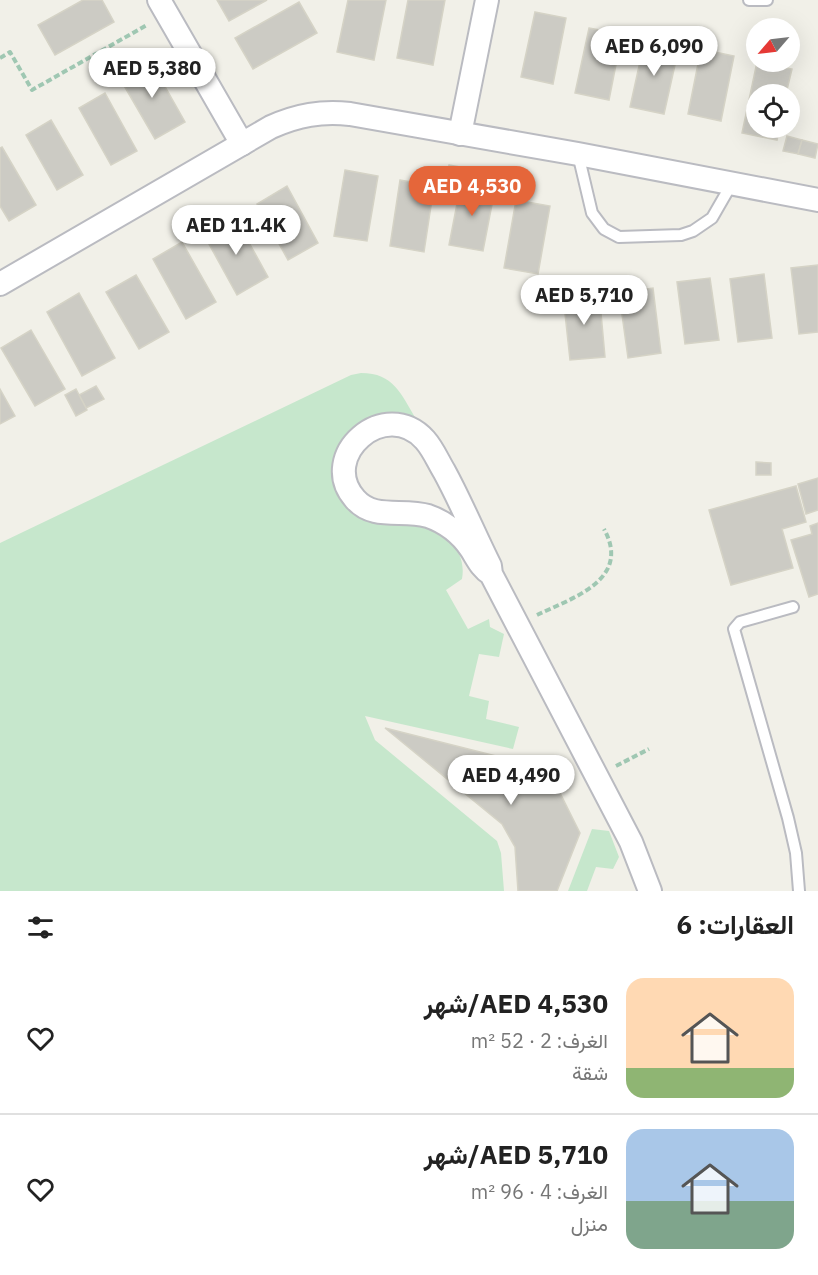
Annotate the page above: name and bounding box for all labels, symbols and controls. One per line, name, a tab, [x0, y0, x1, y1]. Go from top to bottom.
north arrow	[746, 18, 800, 72]
map controls	[746, 18, 800, 138]
pin: AED 6,090	[585, 26, 723, 77]
text: AED 6,090	[605, 32, 703, 59]
pin: AED 5,380	[83, 48, 221, 99]
text: AED 5,380	[103, 54, 201, 81]
button: locate	[746, 84, 800, 138]
pin: AED 4,530	[403, 166, 541, 217]
text: AED 4,530	[423, 172, 521, 199]
pin: AED 11.4K	[167, 205, 305, 256]
text: AED 11.4K	[186, 211, 286, 238]
pin: AED 5,710	[515, 275, 653, 326]
text: AED 5,710	[535, 281, 633, 308]
pin: AED 4,490	[442, 755, 580, 806]
text: AED 4,490	[462, 761, 560, 788]
text: العقارات: 6	[677, 907, 794, 941]
icon: filters	[24, 911, 57, 944]
text: AED 4,530/شهر	[424, 986, 608, 1020]
icon: home	[674, 1002, 746, 1074]
icon: heart	[24, 1022, 57, 1055]
text: الغرف: 2 · 52 m²	[471, 1027, 608, 1054]
text: شقة	[572, 1059, 608, 1086]
text: AED 5,710/شهر	[424, 1137, 608, 1171]
icon: home	[674, 1153, 746, 1225]
icon: heart	[24, 1173, 57, 1206]
text: الغرف: 4 · 96 m²	[471, 1178, 608, 1205]
text: منزل	[571, 1210, 608, 1237]

